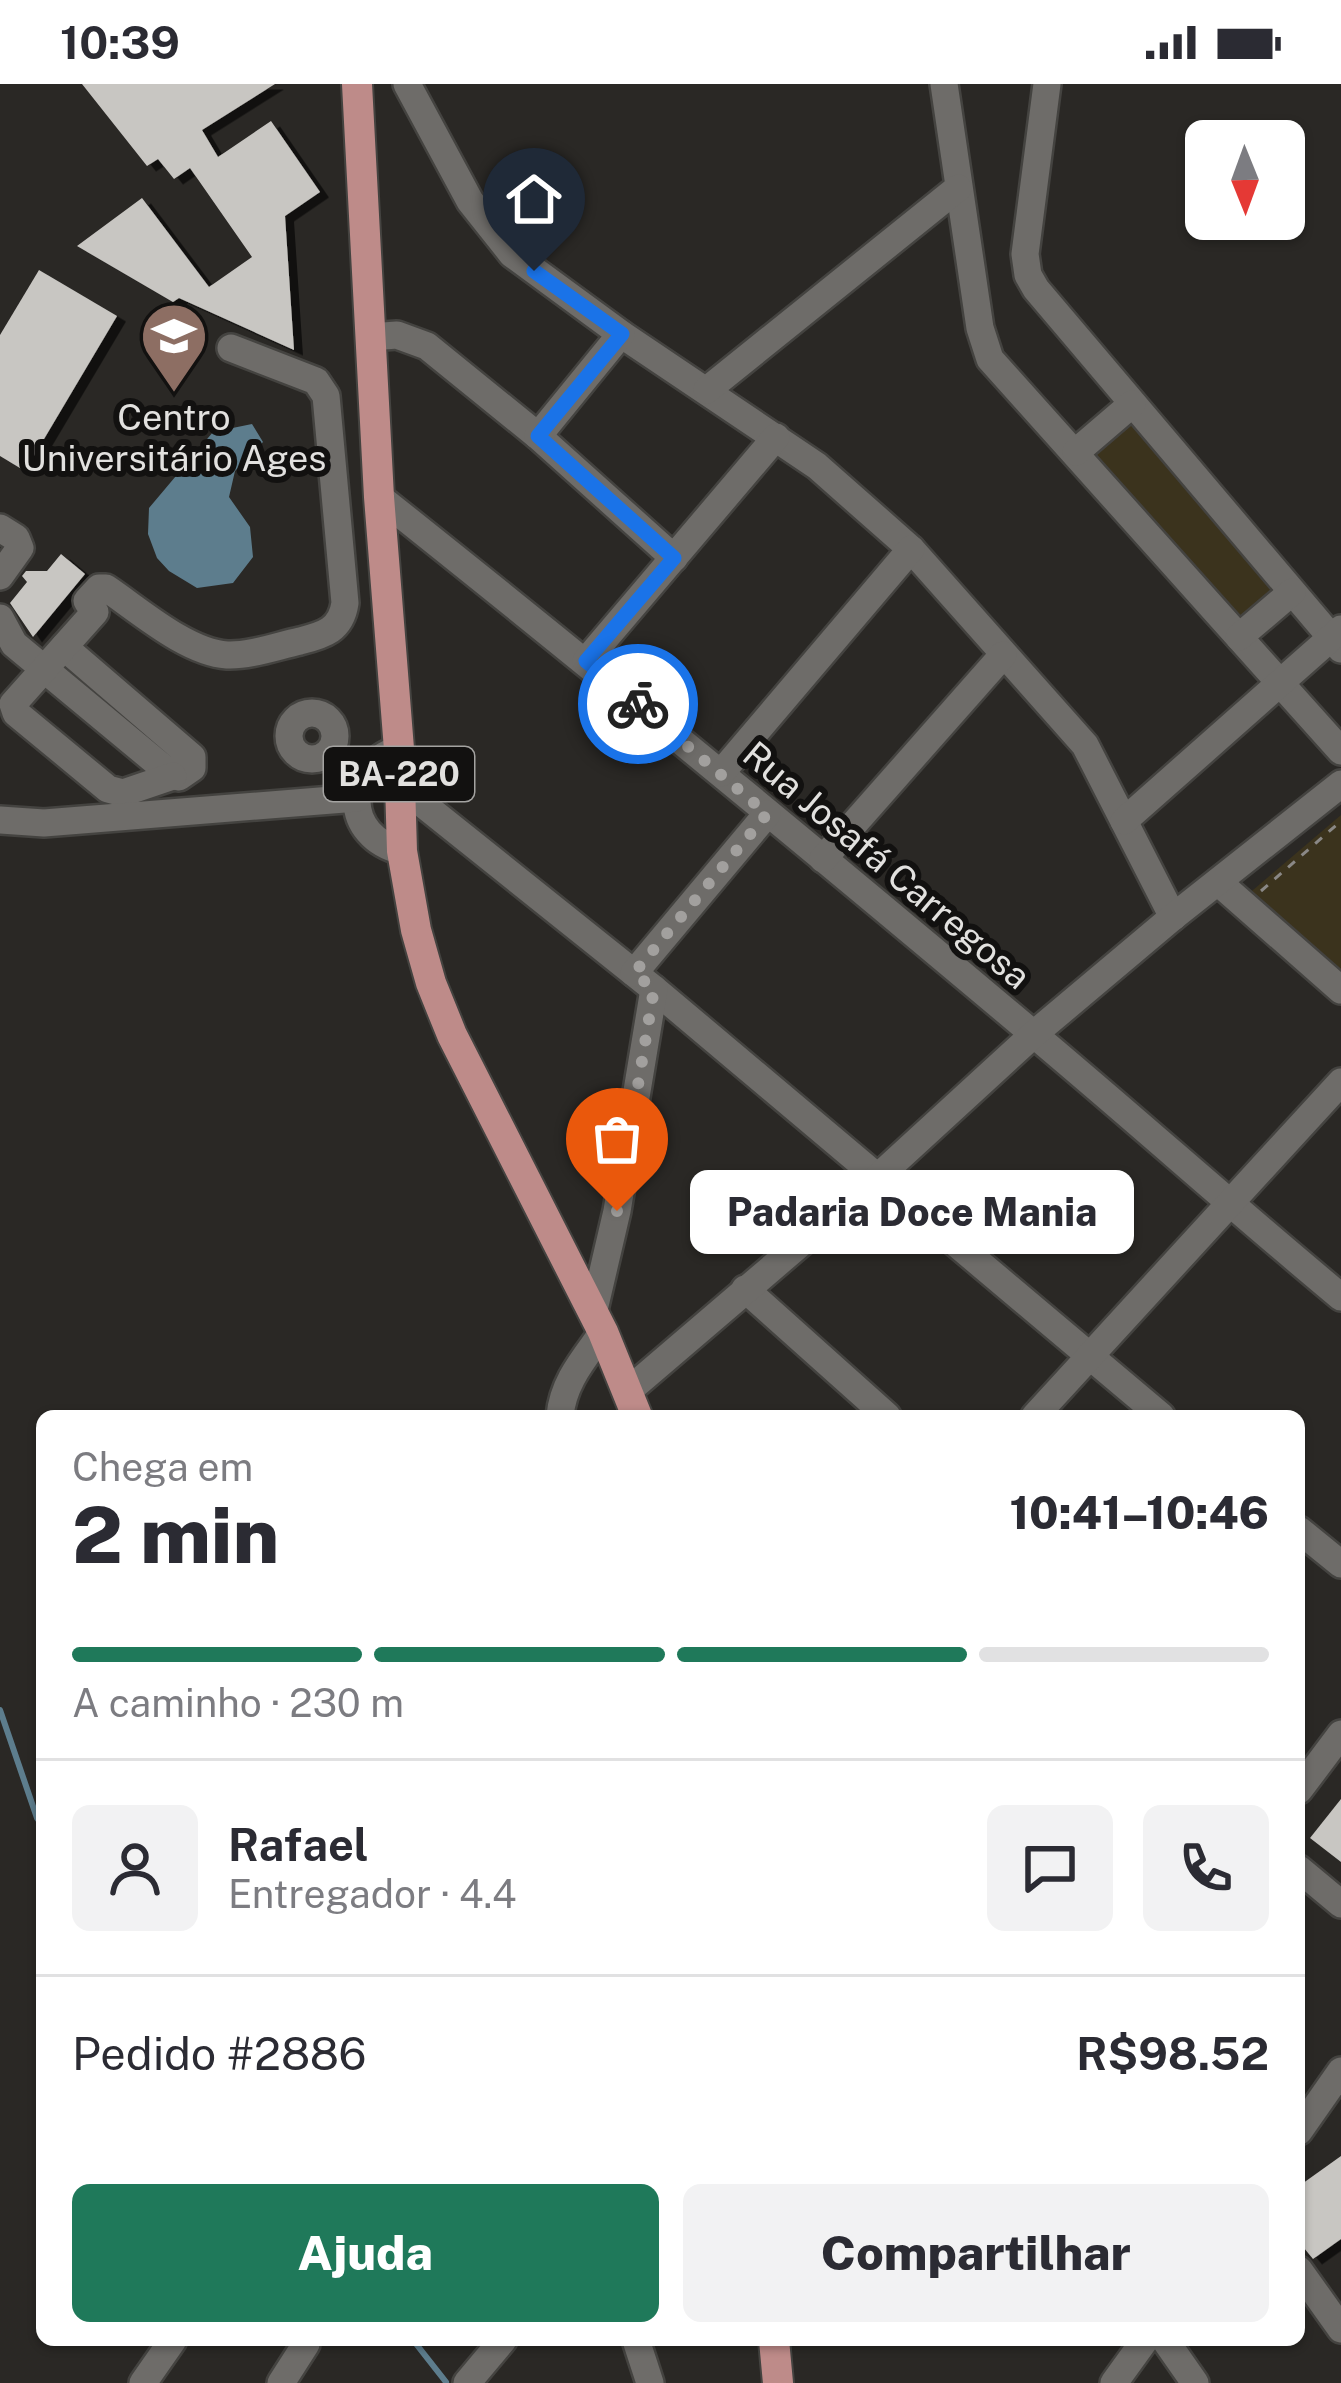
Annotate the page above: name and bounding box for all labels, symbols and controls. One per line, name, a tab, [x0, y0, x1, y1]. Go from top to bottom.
text: 10:39	[60, 16, 180, 69]
north arrow	[1185, 120, 1305, 240]
map controls	[1185, 120, 1305, 240]
pin	[483, 148, 585, 271]
icon: home	[501, 166, 567, 232]
school or university icon: Centro Universitário Ages	[139, 301, 209, 395]
place label: Centro Universitário Ages	[21, 396, 327, 479]
courier	[578, 644, 698, 764]
icon: bike	[605, 671, 671, 737]
street label: Rua Josafá Carregosa	[735, 733, 1039, 997]
road number: BA-220	[324, 747, 474, 801]
pin	[566, 1088, 668, 1211]
icon: bag	[584, 1106, 650, 1172]
callout: Padaria Doce Mania	[689, 1169, 1133, 1253]
text: Padaria Doce Mania	[727, 1189, 1097, 1235]
text: Chega em	[72, 1444, 253, 1490]
text: 10:41–10:46	[1009, 1486, 1269, 1539]
text: 2 min	[72, 1489, 279, 1581]
text: A caminho · 230 m	[72, 1680, 404, 1726]
button: person	[72, 1805, 198, 1931]
button: chat	[987, 1805, 1113, 1931]
button: phone	[1143, 1805, 1269, 1931]
text: Rafael	[228, 1818, 369, 1871]
text: Entregador · 4.4	[228, 1871, 516, 1917]
text: Pedido #2886	[72, 2027, 367, 2080]
text: R$98.52	[1076, 2027, 1269, 2080]
button: Ajuda	[72, 2184, 659, 2322]
button: Compartilhar	[683, 2184, 1269, 2322]

